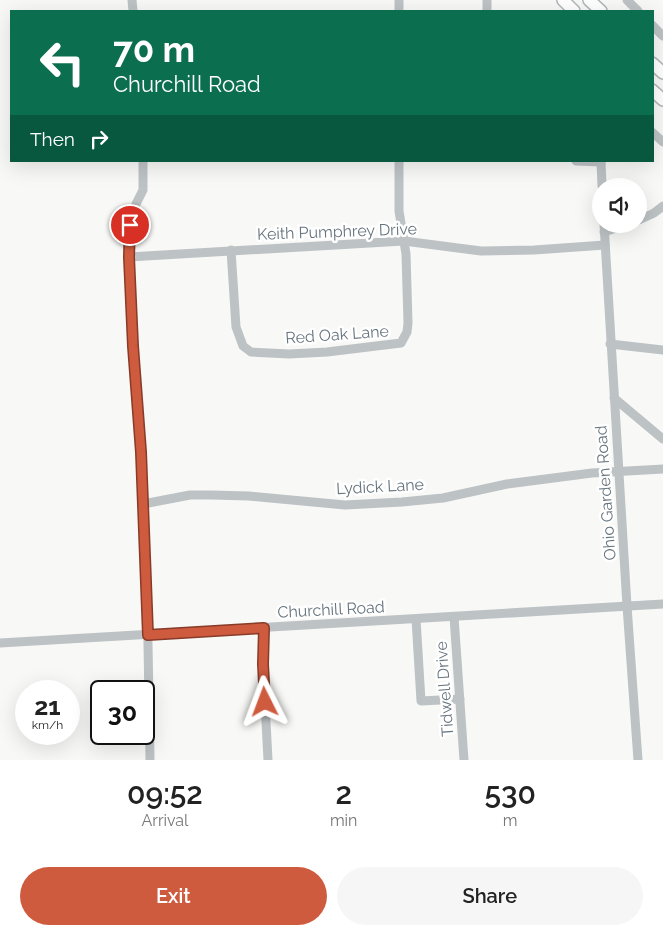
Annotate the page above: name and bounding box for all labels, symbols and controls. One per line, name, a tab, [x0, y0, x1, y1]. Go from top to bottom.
text: 70 m	[113, 29, 195, 70]
icon: left	[30, 30, 95, 95]
text: Churchill Road	[113, 71, 261, 97]
icon: right	[85, 125, 113, 153]
text: Then	[30, 128, 75, 150]
map controls	[592, 178, 647, 233]
button: sound	[592, 178, 647, 233]
pin	[109, 204, 151, 246]
icon: arrive	[116, 211, 144, 239]
street label: Keith Pumphrey Drive	[257, 219, 417, 244]
street label: Red Oak Lane	[285, 321, 389, 348]
street label: Ohio Garden Road	[591, 425, 620, 561]
street label: Lydick Lane	[336, 475, 424, 498]
street label: Churchill Road	[277, 597, 385, 622]
street label: Tidwell Drive	[432, 641, 457, 737]
position arrow	[238, 675, 290, 727]
speed limit sign: 30	[90, 680, 155, 745]
text: 21	[34, 691, 61, 721]
text: km/h	[32, 718, 63, 732]
text: 09:52	[127, 776, 203, 811]
text: 2	[335, 776, 352, 811]
text: 530	[485, 776, 536, 811]
text: Arrival	[141, 811, 188, 830]
text: min	[330, 811, 357, 830]
text: m	[503, 811, 518, 830]
button: Exit	[20, 867, 327, 925]
button: Share	[337, 867, 643, 925]

